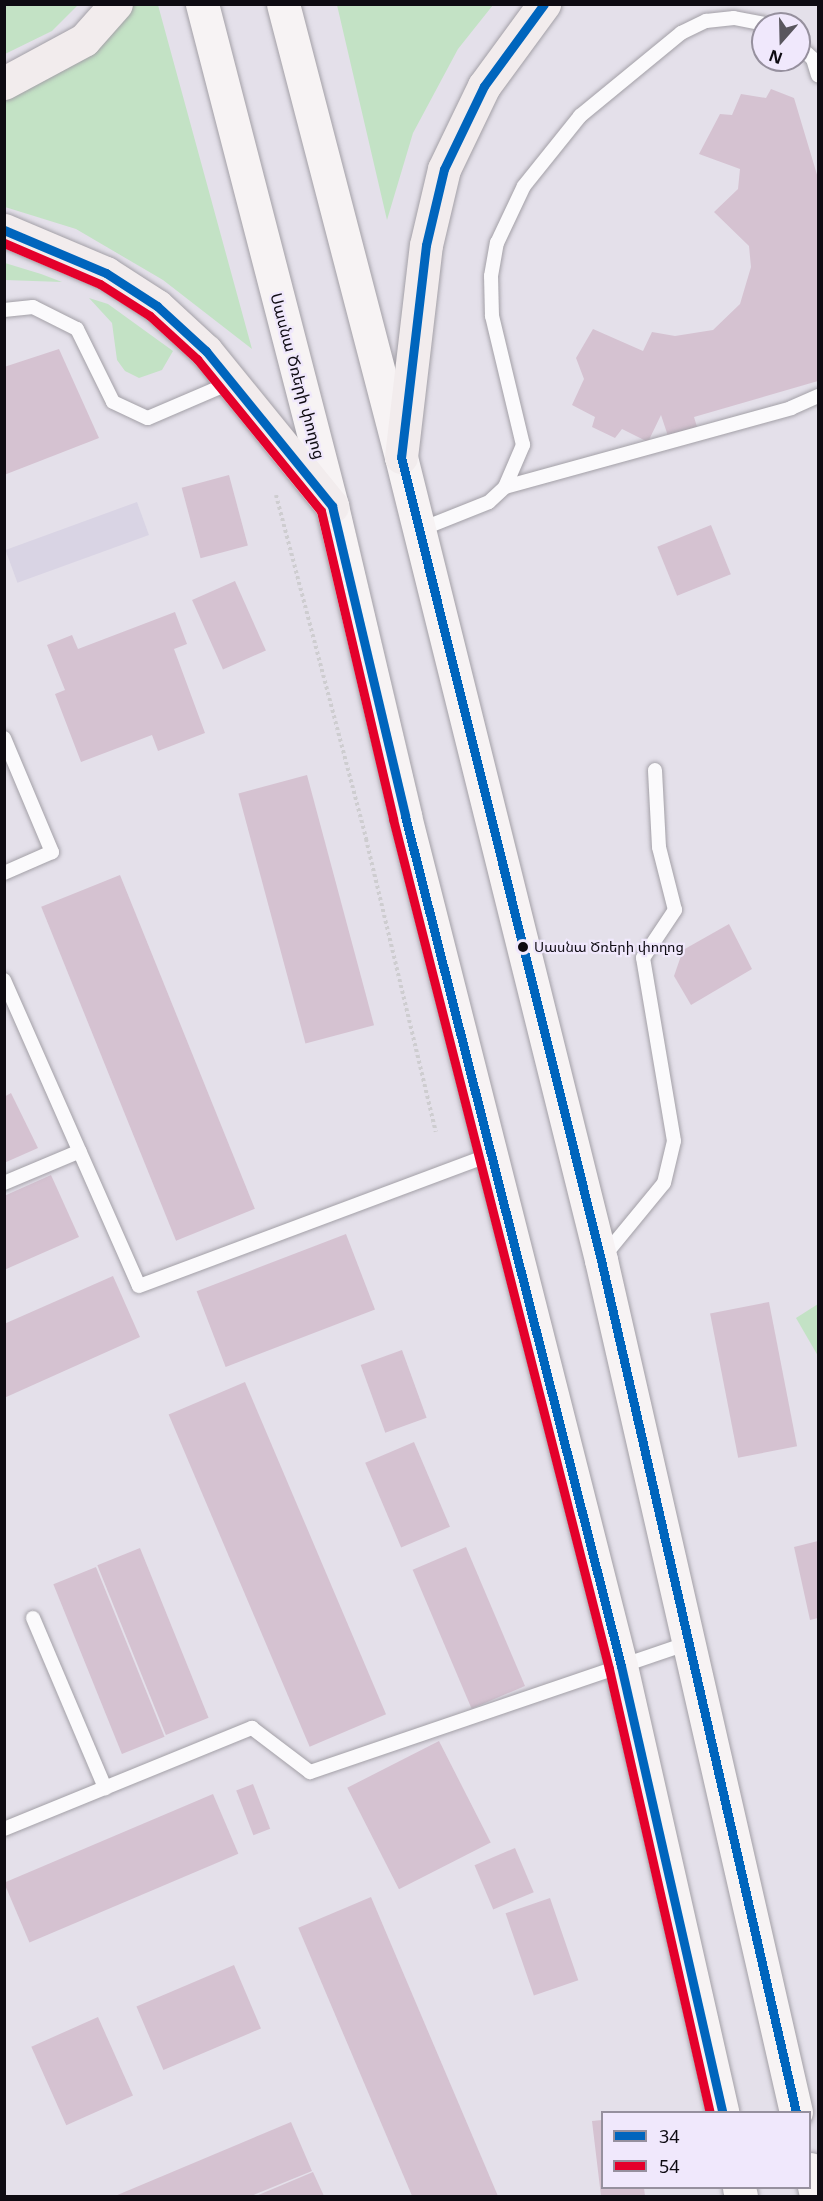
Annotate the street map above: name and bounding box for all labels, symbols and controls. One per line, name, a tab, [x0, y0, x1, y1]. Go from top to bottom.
north arrow	[751, 12, 811, 72]
text: N	[766, 44, 785, 70]
street label: Սասնա Ծռերի փողոց	[267, 291, 329, 461]
place label: Սասնա Ծռերի փողոց	[534, 939, 684, 955]
marker: Սասնա Ծռերի փողոց	[517, 941, 529, 953]
legend	[601, 2111, 811, 2189]
text: 34	[659, 2124, 680, 2148]
text: 54	[659, 2154, 680, 2178]

